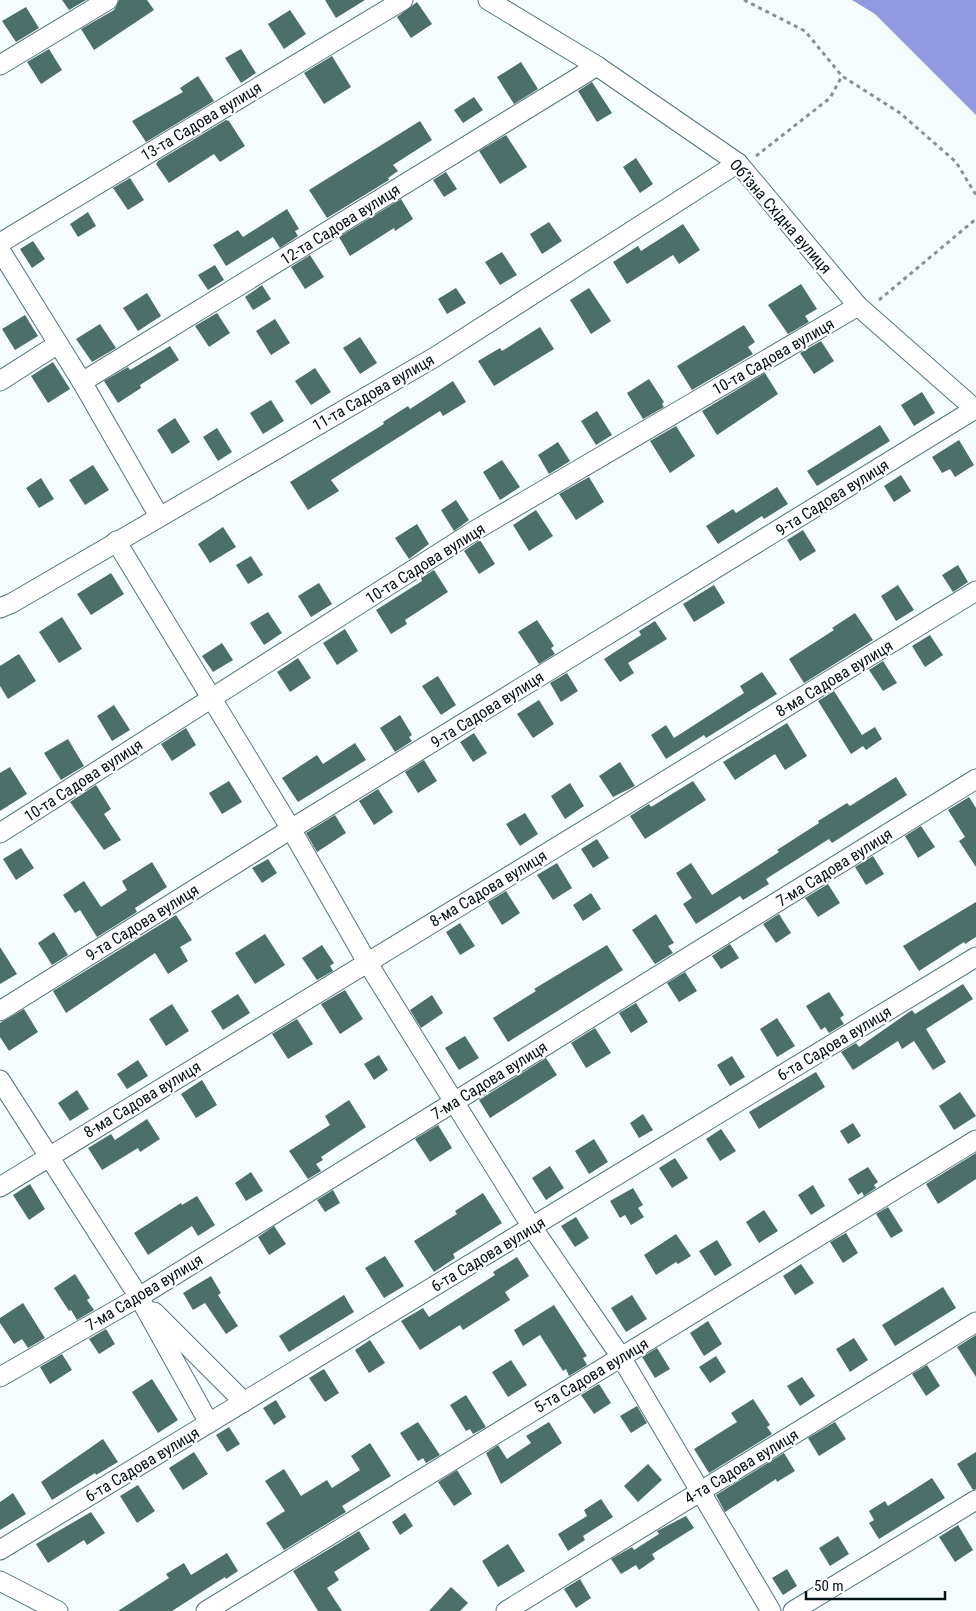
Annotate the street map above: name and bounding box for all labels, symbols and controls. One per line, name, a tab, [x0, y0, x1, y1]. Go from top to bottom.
street label: 13-та Садова вулиця	[138, 78, 265, 165]
street label: Обʼїзна Східна вулиця	[726, 155, 836, 277]
street label: 12-та Садова вулиця	[277, 180, 404, 269]
street label: 10-та Садова вулиця	[709, 314, 837, 399]
street label: 11-та Садова вулиця	[309, 350, 437, 435]
street label: 9-та Садова вулиця	[772, 455, 892, 540]
street label: 10-та Садова вулиця	[362, 519, 489, 608]
street label: 8-ма Садова вулиця	[772, 636, 896, 721]
street label: 9-та Садова вулиця	[427, 667, 547, 752]
street label: 10-та Садова вулиця	[21, 735, 146, 826]
street label: 7-ма Садова вулиця	[773, 824, 896, 911]
street label: 8-ма Садова вулиця	[426, 846, 550, 931]
street label: 9-та Садова вулиця	[82, 880, 202, 965]
street label: 6-та Садова вулиця	[774, 1002, 895, 1085]
street label: 7-ма Садова вулиця	[428, 1037, 551, 1124]
street label: 8-ма Садова вулиця	[80, 1057, 204, 1142]
street label: 6-та Садова вулиця	[428, 1213, 549, 1296]
street label: 7-ма Садова вулиця	[82, 1250, 206, 1335]
street label: 5-та Садова вулиця	[531, 1334, 652, 1417]
street label: 6-та Садова вулиця	[82, 1423, 203, 1506]
street label: 4-та Садова вулиця	[681, 1425, 802, 1508]
scale bar	[806, 1568, 945, 1600]
text: 50 m	[814, 1577, 844, 1595]

